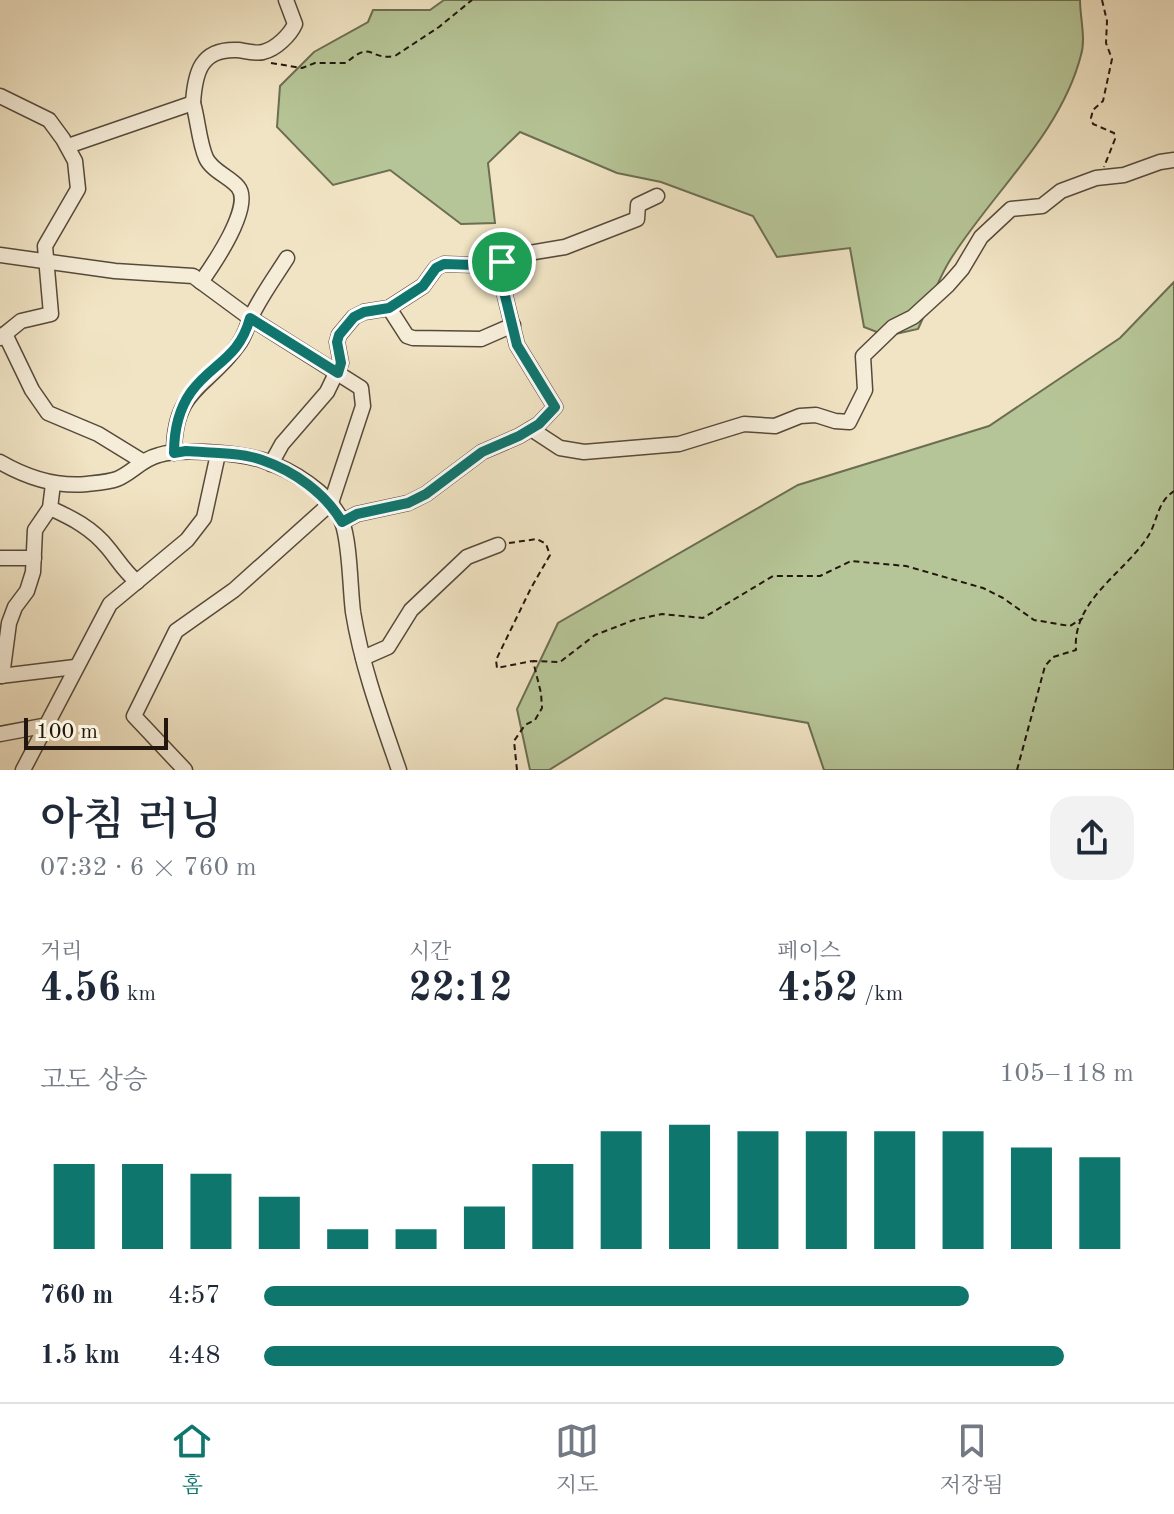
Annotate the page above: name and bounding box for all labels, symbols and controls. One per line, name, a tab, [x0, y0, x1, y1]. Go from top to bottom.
pin	[468, 228, 536, 296]
icon: arrive	[480, 240, 524, 284]
scale bar	[24, 714, 168, 750]
text: 100 m	[36, 721, 98, 743]
button: share	[1050, 796, 1134, 880]
text: 아침 러닝	[40, 800, 222, 844]
text: 07:32 · 6 × 760 m	[40, 855, 257, 881]
text: 거리	[40, 941, 83, 963]
text: 시간	[409, 941, 451, 963]
text: 페이스	[777, 941, 841, 963]
text: 4.56	[40, 970, 121, 1010]
text: 22:12	[409, 970, 513, 1010]
text: 4:52	[777, 970, 858, 1010]
text: km	[121, 983, 156, 1005]
text: /km	[858, 983, 903, 1005]
text: 105–118 m	[999, 1061, 1134, 1087]
text: 고도 상승	[40, 1068, 148, 1094]
text: 760 m	[40, 1283, 113, 1309]
text: 4:57	[168, 1283, 221, 1309]
text: 1.5 km	[40, 1343, 120, 1369]
text: 4:48	[168, 1343, 221, 1369]
tab: 홈	[170, 1419, 214, 1500]
tab: 지도	[555, 1419, 599, 1500]
tab: 저장됨	[940, 1419, 1004, 1500]

